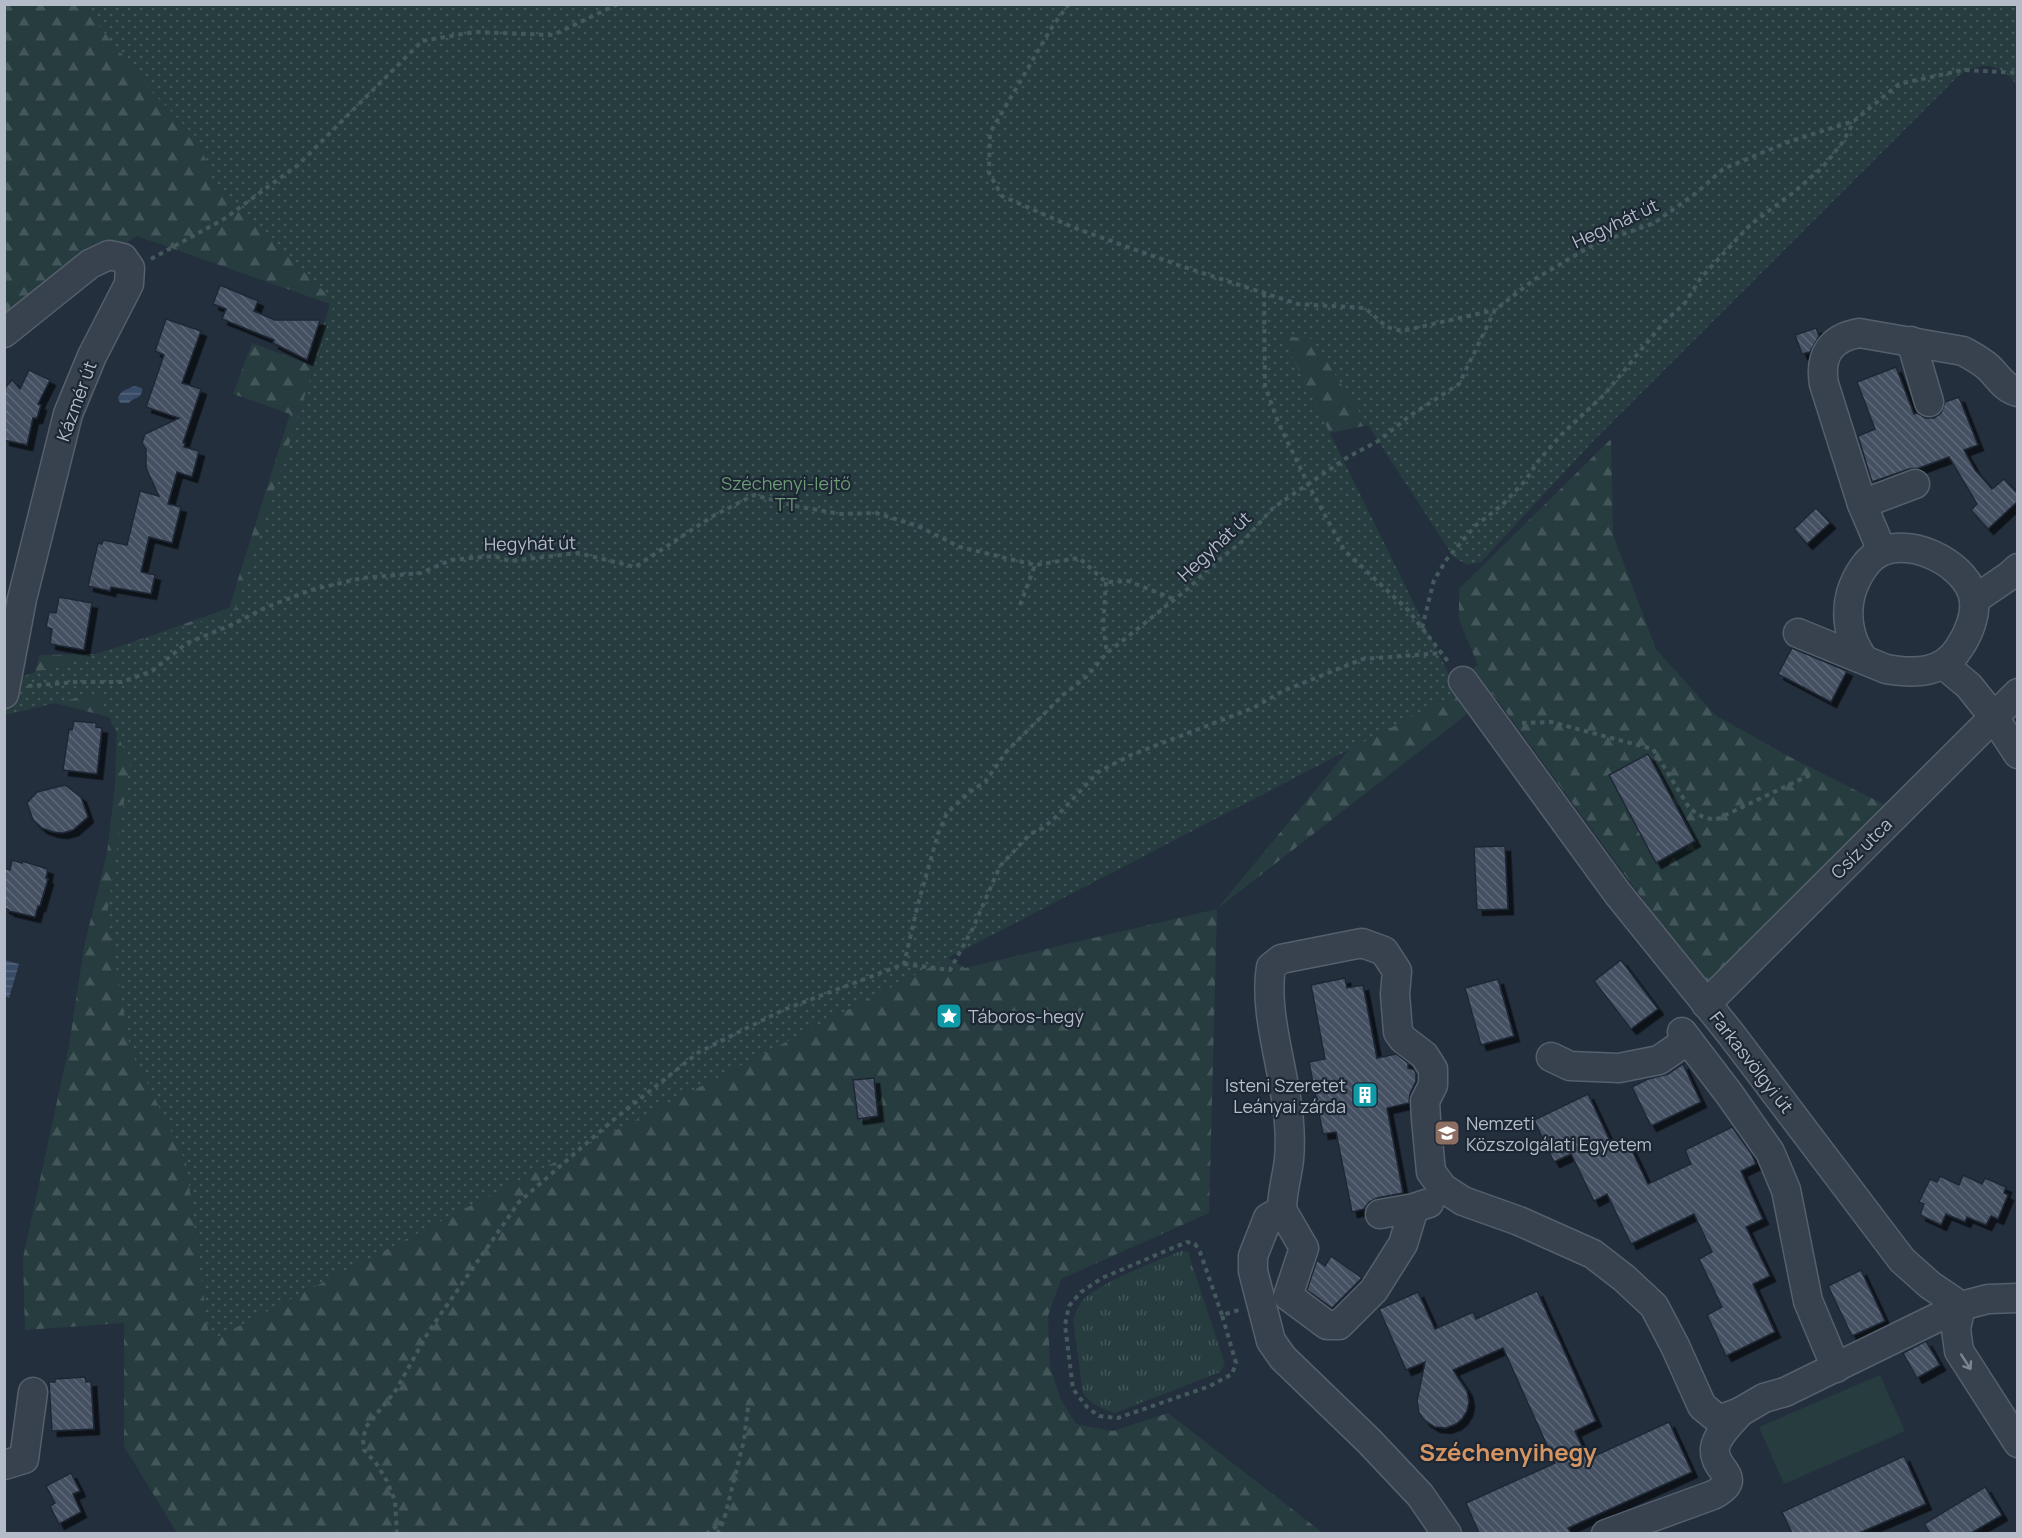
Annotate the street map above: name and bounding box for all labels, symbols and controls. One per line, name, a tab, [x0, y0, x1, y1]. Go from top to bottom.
street label: Hegyhát út	[1568, 193, 1662, 253]
street label: Kázmér út	[50, 357, 102, 445]
park label: Széchenyi-lejtő TT	[721, 471, 851, 516]
street label: Hegyhát út	[1172, 506, 1256, 586]
street label: Hegyhát út	[484, 530, 576, 556]
street label: Csíz utca	[1825, 812, 1897, 884]
place icon: Táboros-hegy	[934, 1001, 964, 1031]
place label: Táboros-hegy	[968, 1004, 1085, 1028]
street label: Farkasvölgyi út	[1705, 1006, 1799, 1118]
place label: Isteni Szeretet Leányai zárda	[1225, 1073, 1346, 1118]
building icon: Isteni Szeretet Leányai zárda	[1350, 1080, 1380, 1110]
place label: Nemzeti Közszolgálati Egyetem	[1466, 1111, 1652, 1156]
school or university icon: Nemzeti Közszolgálati Egyetem	[1432, 1118, 1462, 1148]
one-way arrow	[1960, 1353, 1972, 1370]
district label: Széchenyihegy	[1419, 1435, 1597, 1468]

